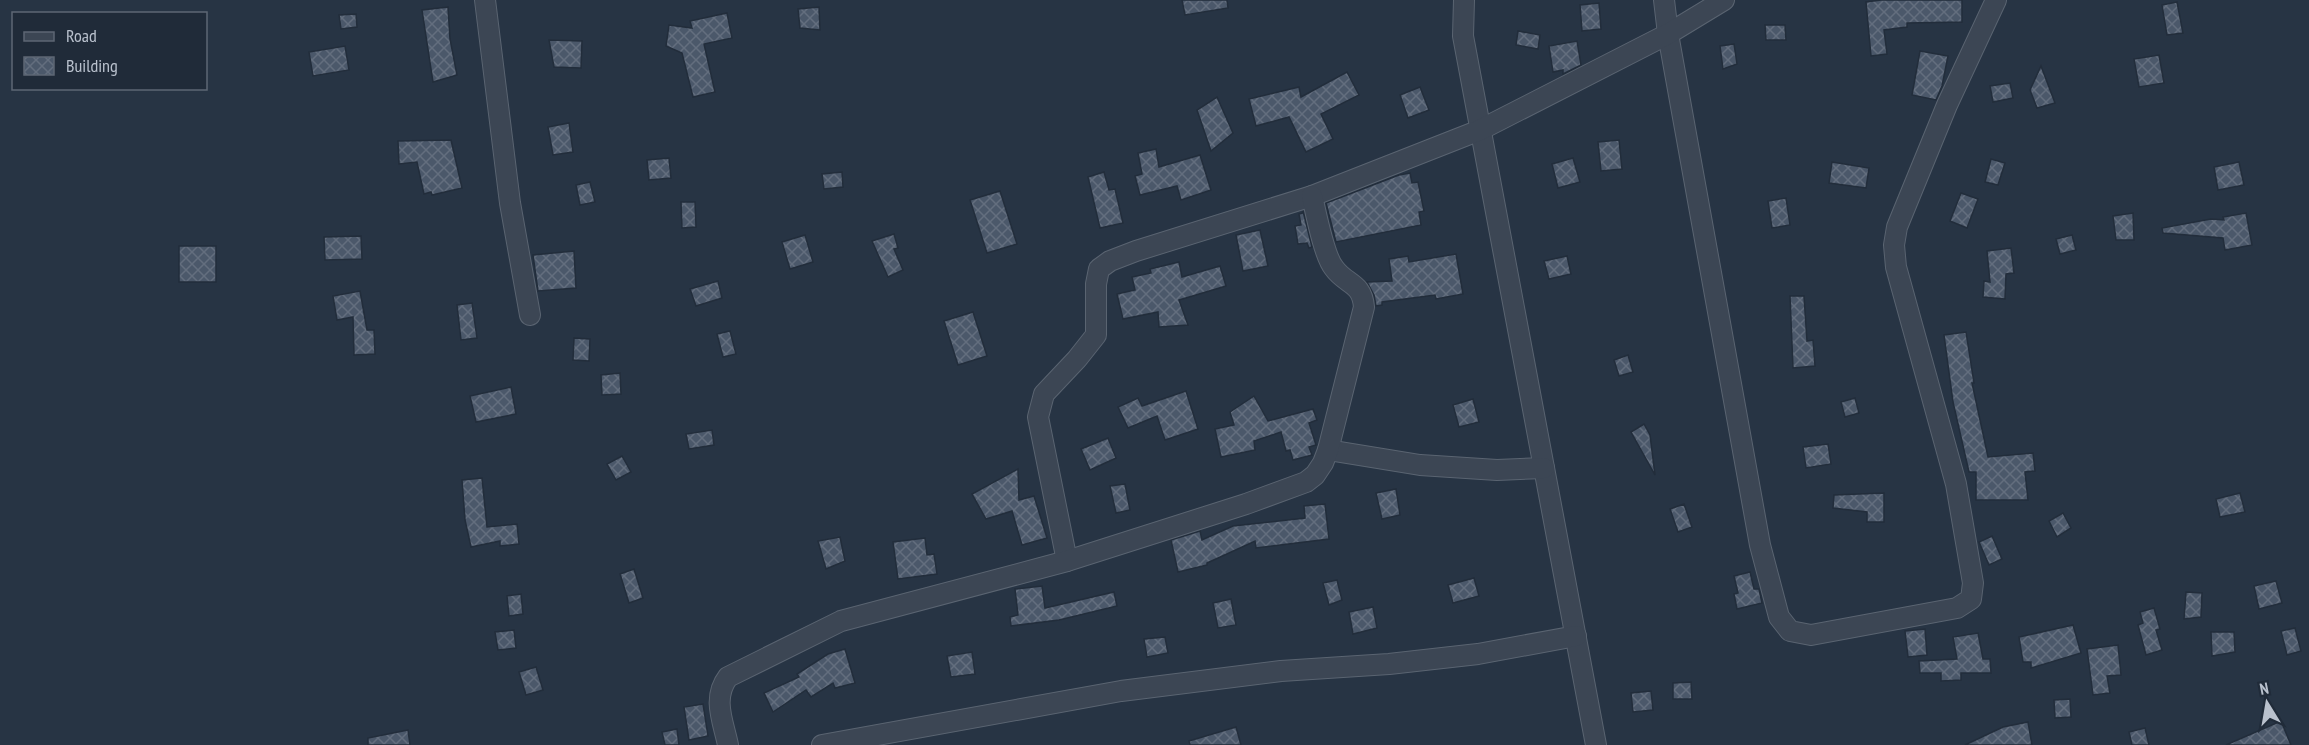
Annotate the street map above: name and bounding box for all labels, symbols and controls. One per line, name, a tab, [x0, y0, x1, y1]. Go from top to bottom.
legend	[12, 12, 207, 90]
text: Road	[66, 24, 97, 47]
text: Building	[66, 54, 118, 77]
north arrow	[2237, 673, 2297, 733]
text: N	[2258, 678, 2270, 699]

